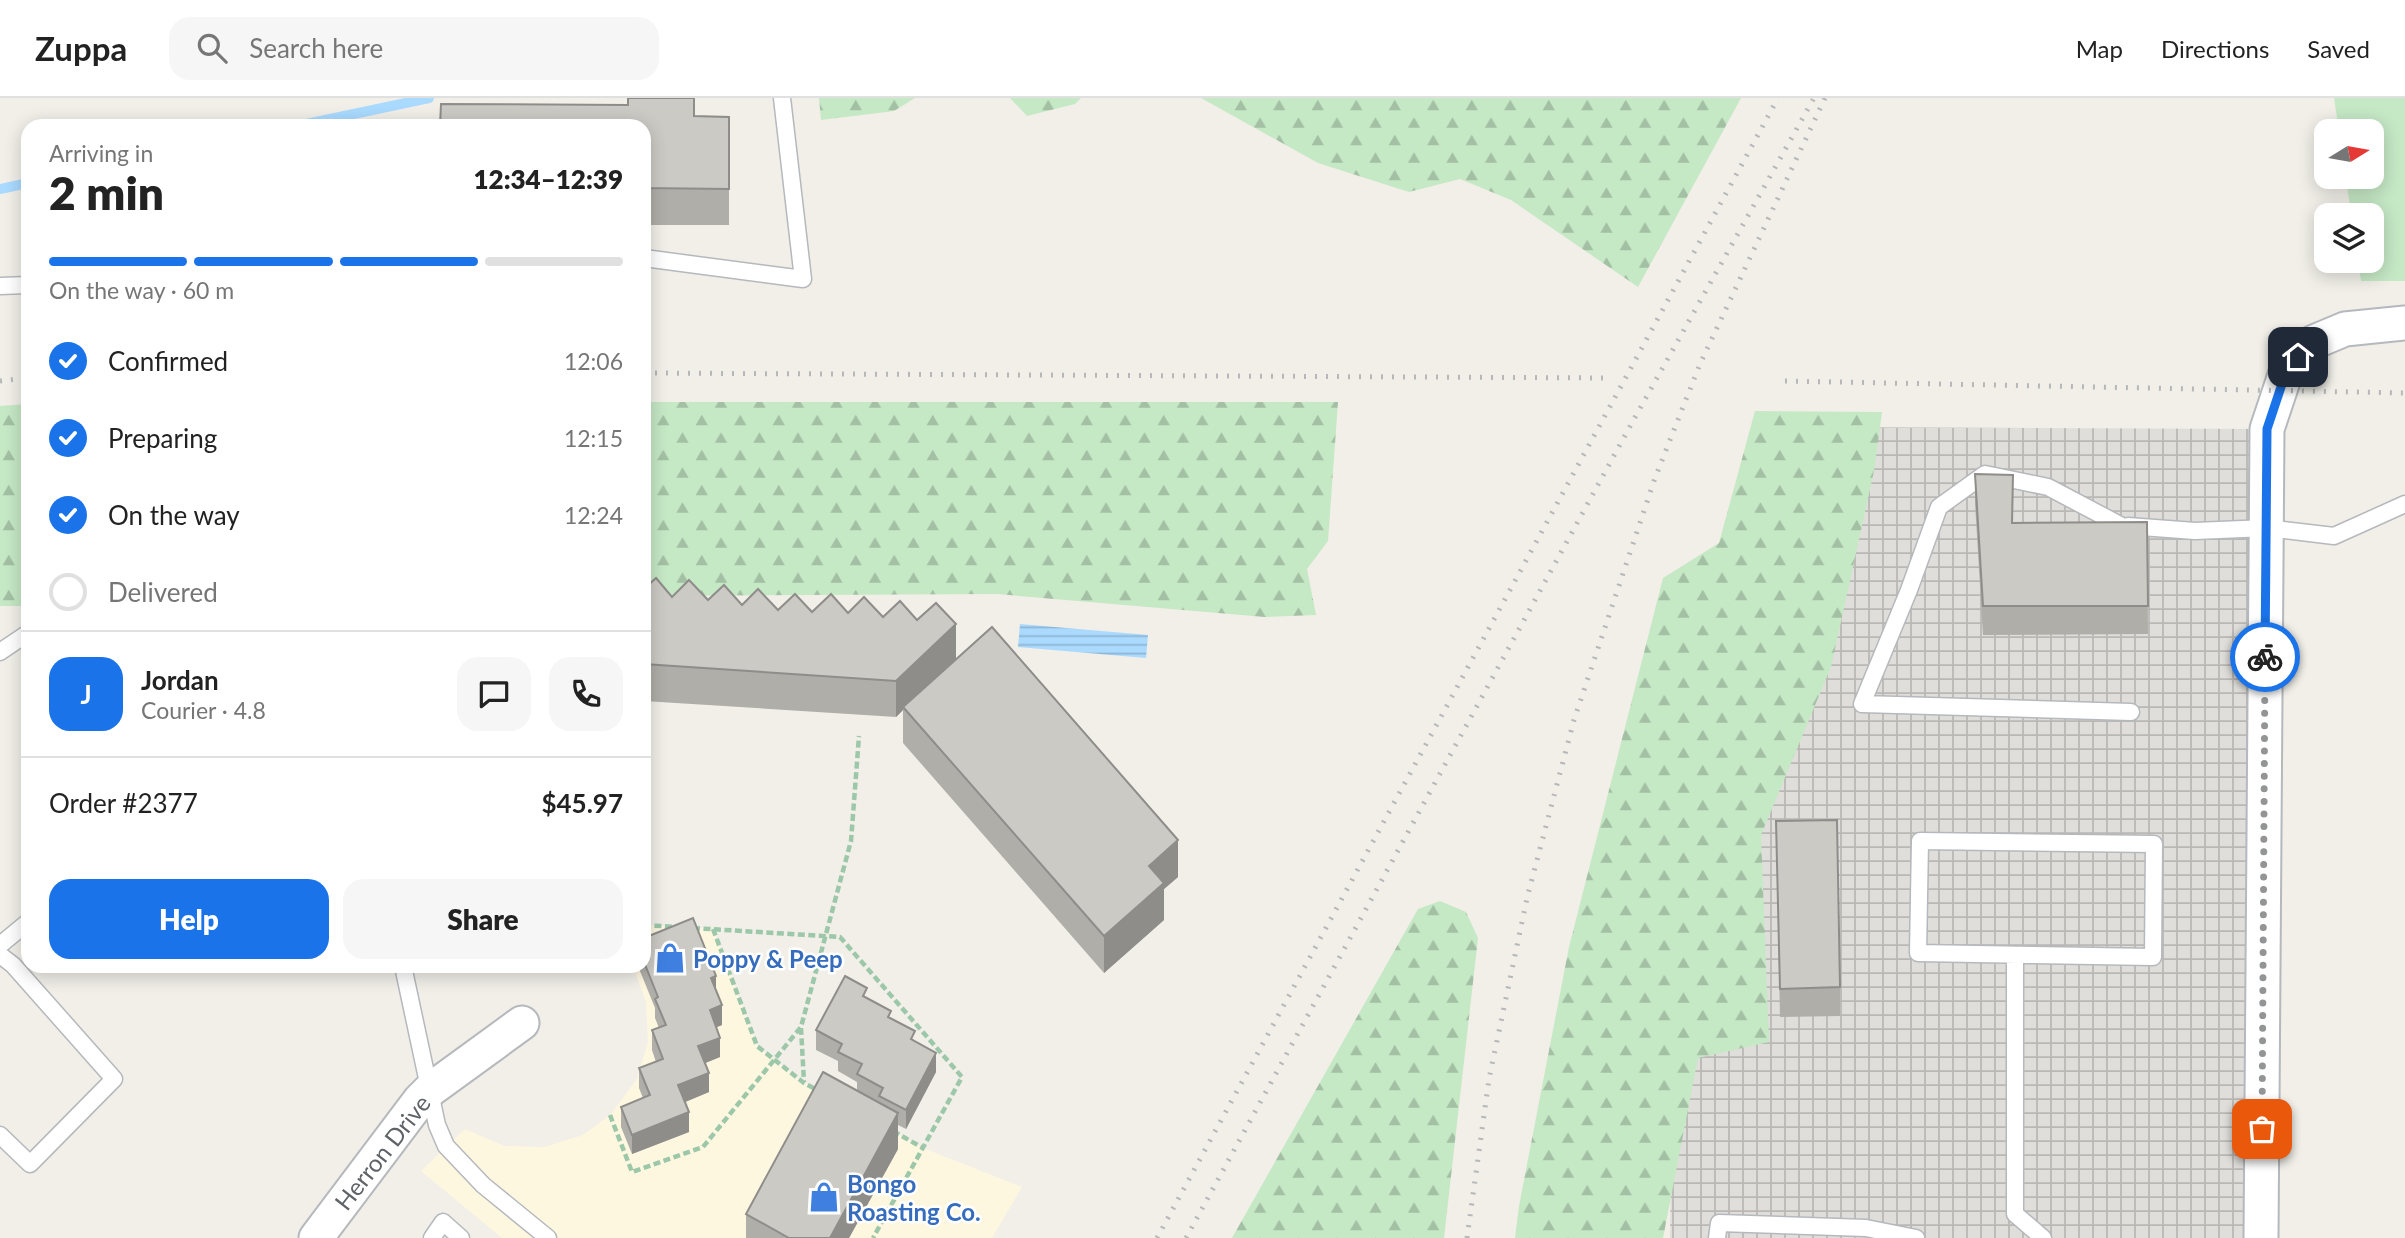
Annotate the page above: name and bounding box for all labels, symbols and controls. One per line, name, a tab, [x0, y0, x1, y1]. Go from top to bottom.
search box	[169, 17, 659, 80]
text: Zuppa	[35, 28, 127, 68]
icon: search	[193, 29, 231, 67]
text: Search here	[249, 32, 383, 64]
text: Map	[2076, 34, 2123, 63]
text: Directions	[2161, 34, 2269, 63]
text: Saved	[2307, 34, 2370, 63]
north arrow	[2314, 119, 2384, 189]
map controls	[2314, 119, 2384, 273]
text: Arriving in	[49, 139, 153, 167]
text: 12:34–12:39	[473, 163, 623, 195]
text: 2 min	[49, 165, 164, 220]
button: layers	[2314, 203, 2384, 273]
text: On the way · 60 m	[49, 276, 234, 304]
pin	[2268, 327, 2328, 387]
icon: home	[2279, 338, 2317, 376]
icon: check	[49, 342, 87, 380]
text: Confirmed	[108, 345, 228, 377]
text: 12:06	[564, 347, 623, 375]
icon: check	[49, 419, 87, 457]
text: Preparing	[108, 422, 217, 454]
text: 12:15	[564, 424, 623, 452]
icon: check	[49, 496, 87, 534]
text: On the way	[108, 499, 240, 531]
text: 12:24	[564, 501, 623, 529]
text: Delivered	[108, 576, 218, 608]
courier	[2230, 622, 2300, 692]
icon: bike	[2246, 638, 2284, 676]
button: chat	[457, 657, 531, 731]
button: phone	[549, 657, 623, 731]
text: Jordan	[141, 664, 219, 696]
text: J	[80, 678, 92, 710]
text: Courier · 4.8	[141, 696, 266, 724]
text: Order #2377	[49, 787, 198, 819]
text: $45.97	[541, 787, 623, 819]
button: Help	[49, 879, 329, 959]
button: Share	[343, 879, 623, 959]
shop icon: Poppy & Peep	[653, 941, 687, 975]
place label: Poppy & Peep	[693, 944, 843, 973]
street label: Herron Drive	[328, 1089, 436, 1215]
pin	[2232, 1099, 2292, 1159]
icon: bag	[2243, 1110, 2281, 1148]
place label: Bongo Roasting Co.	[847, 1169, 981, 1226]
shop icon: Bongo Roasting Co.	[807, 1180, 841, 1214]

